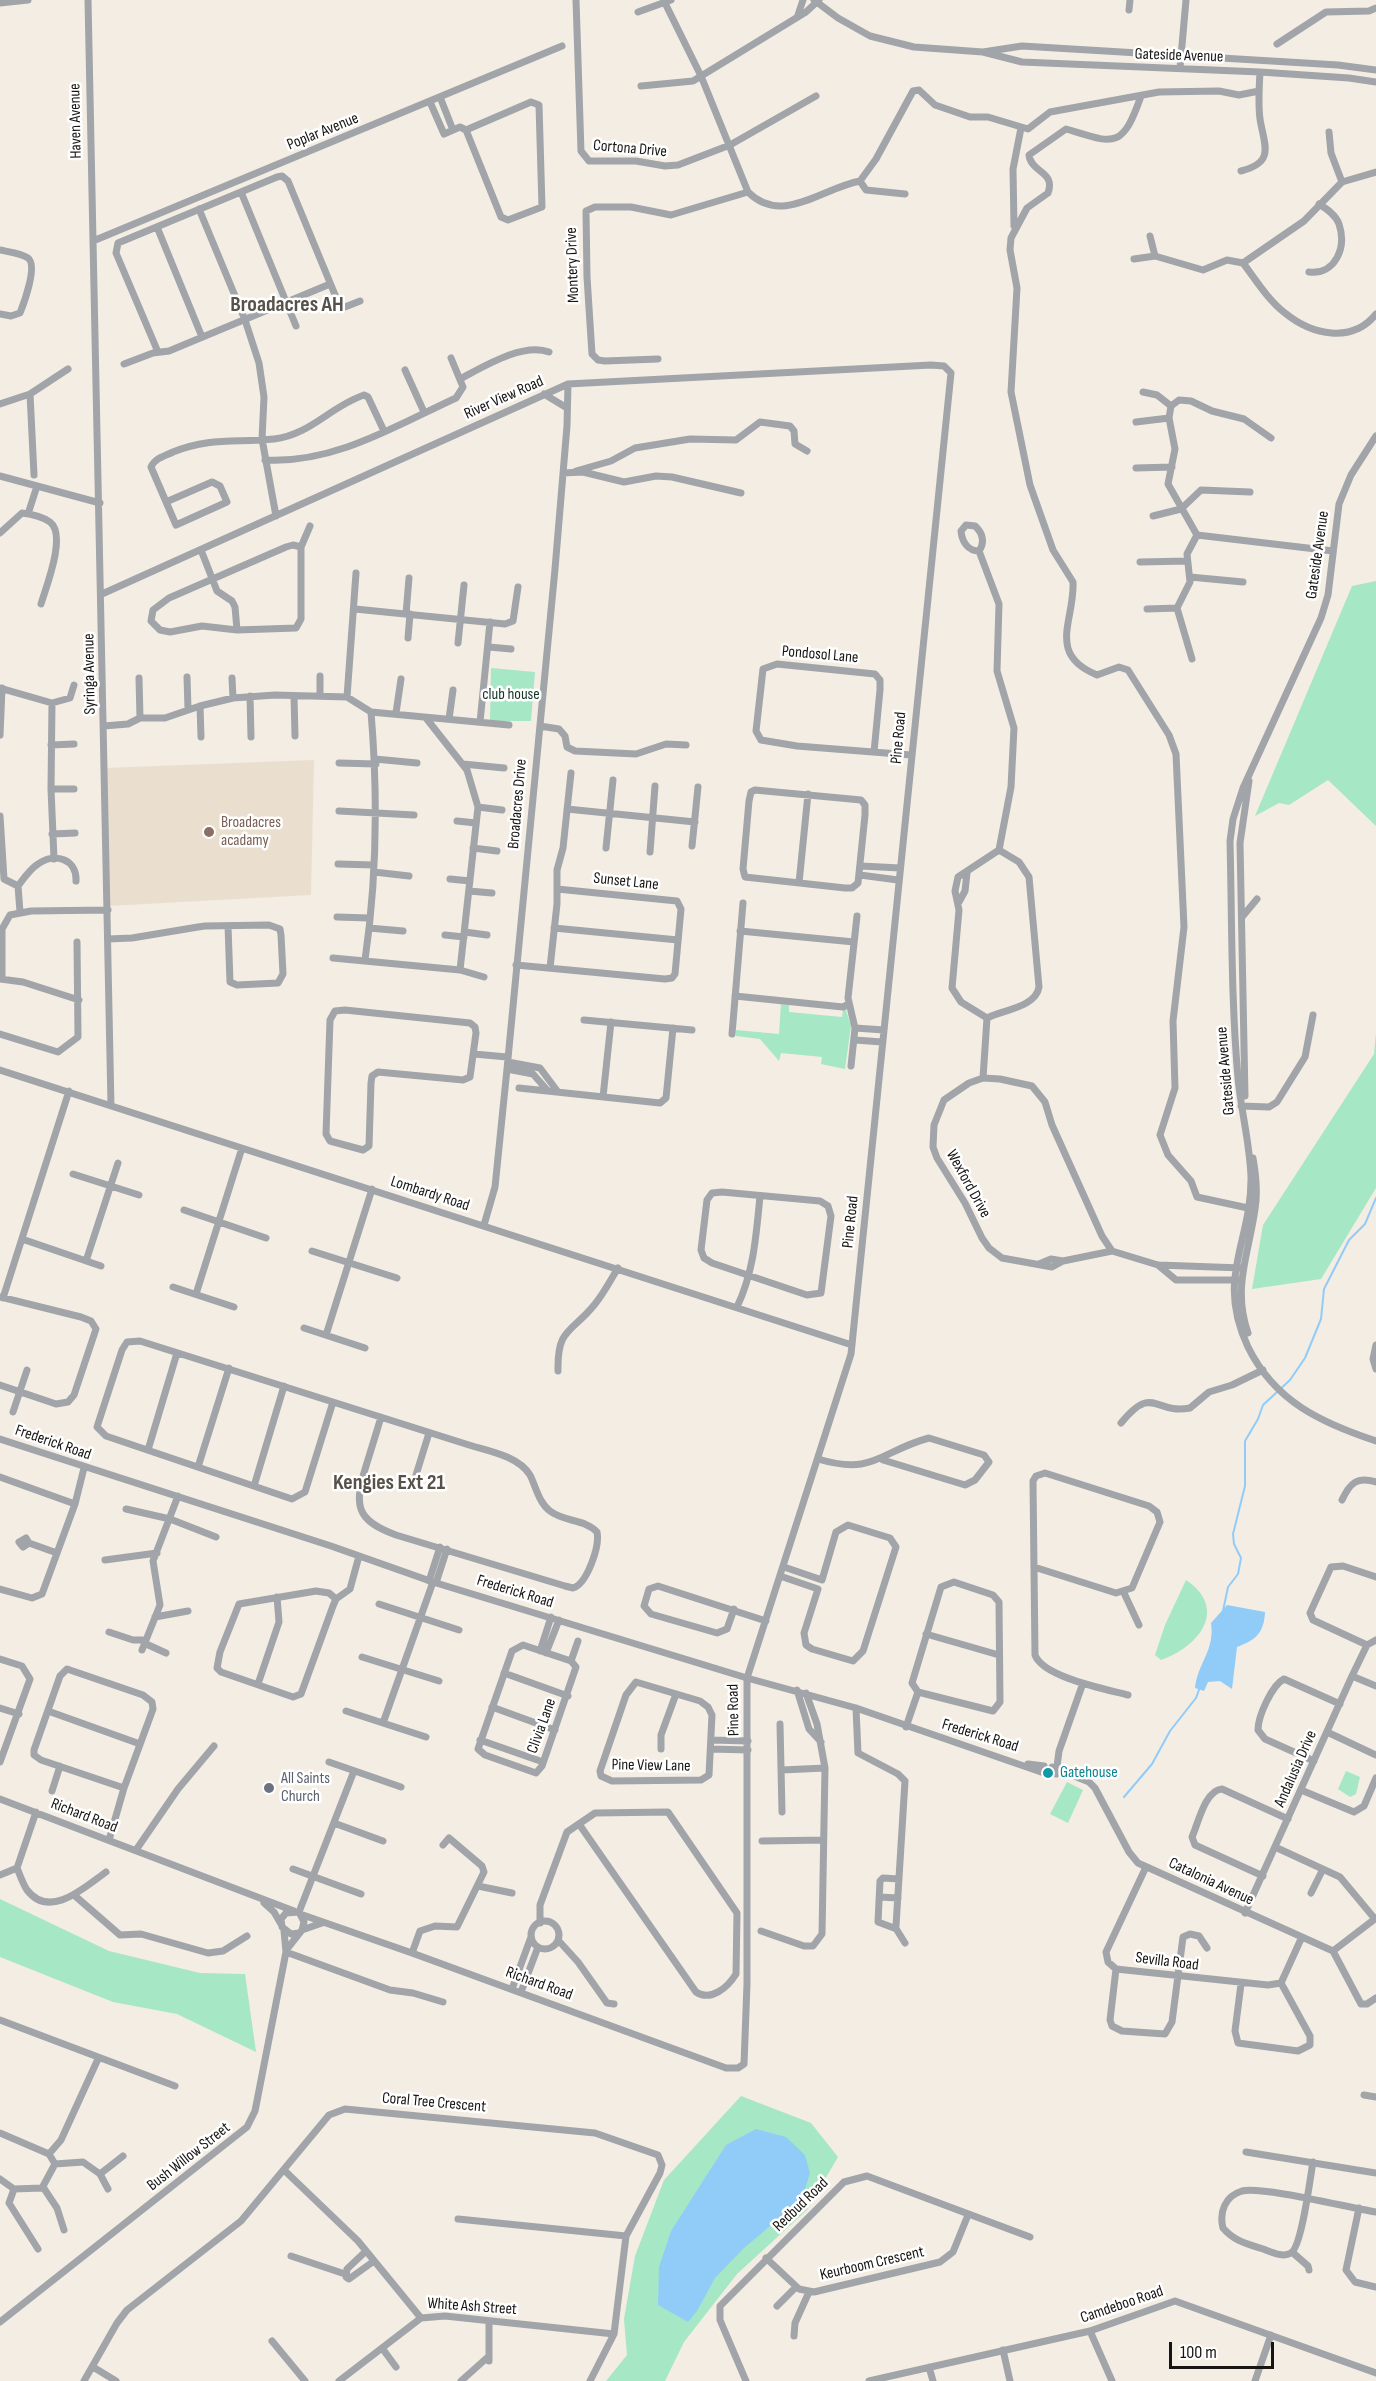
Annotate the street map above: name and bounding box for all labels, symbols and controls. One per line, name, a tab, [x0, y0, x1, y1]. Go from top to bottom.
street label: Gateside Avenue	[1134, 45, 1224, 67]
street label: Haven Avenue	[66, 83, 86, 159]
street label: Poplar Avenue	[284, 109, 362, 155]
street label: Cortona Drive	[592, 136, 668, 162]
street label: Montery Drive	[562, 227, 584, 303]
district label: Broadacres AH	[230, 292, 344, 318]
street label: River View Road	[461, 372, 547, 424]
street label: Gateside Avenue	[1302, 510, 1334, 600]
street label: Syringa Avenue	[80, 633, 100, 715]
street label: Pondosol Lane	[781, 642, 859, 668]
park label: club house	[482, 685, 540, 705]
street label: Pine Road	[887, 711, 911, 765]
street label: Broadacres Drive	[504, 758, 532, 850]
place label: Broadacres acadamy	[221, 813, 281, 851]
marker: Broadacres acadamy	[202, 825, 216, 839]
street label: Sunset Lane	[593, 869, 659, 895]
street label: Gateside Avenue	[1213, 1026, 1239, 1116]
street label: Wexford Drive	[941, 1147, 995, 1221]
street label: Lombardy Road	[388, 1172, 472, 1216]
street label: Pine Road	[839, 1195, 863, 1249]
street label: Frederick Road	[12, 1421, 94, 1465]
district label: Kengies Ext 21	[333, 1470, 445, 1496]
street label: Frederick Road	[474, 1571, 556, 1613]
street label: Pine Road	[724, 1684, 744, 1736]
street label: Clivia Lane	[523, 1696, 561, 1756]
street label: Frederick Road	[939, 1715, 1021, 1757]
street label: Andalusia Drive	[1271, 1728, 1321, 1810]
street label: Pine View Lane	[611, 1756, 691, 1776]
place label: Gatehouse	[1060, 1763, 1118, 1783]
marker: Gatehouse	[1041, 1766, 1055, 1780]
place label: All Saints Church	[281, 1769, 330, 1807]
marker: All Saints Church	[262, 1781, 276, 1795]
street label: Richard Road	[48, 1794, 120, 1838]
street label: Catalonia Avenue	[1165, 1854, 1257, 1910]
street label: Sevilla Road	[1134, 1949, 1200, 1975]
street label: Richard Road	[503, 1963, 575, 2005]
street label: Coral Tree Crescent	[381, 2089, 487, 2117]
street label: Bush Willow Street	[144, 2119, 234, 2195]
street label: Redbud Road	[769, 2174, 833, 2236]
street label: Keurboom Crescent	[818, 2243, 926, 2285]
street label: Camdeboo Road	[1078, 2282, 1166, 2328]
street label: White Ash Street	[427, 2294, 517, 2320]
scale bar	[1172, 2330, 1277, 2368]
text: 100 m	[1180, 2342, 1217, 2363]

